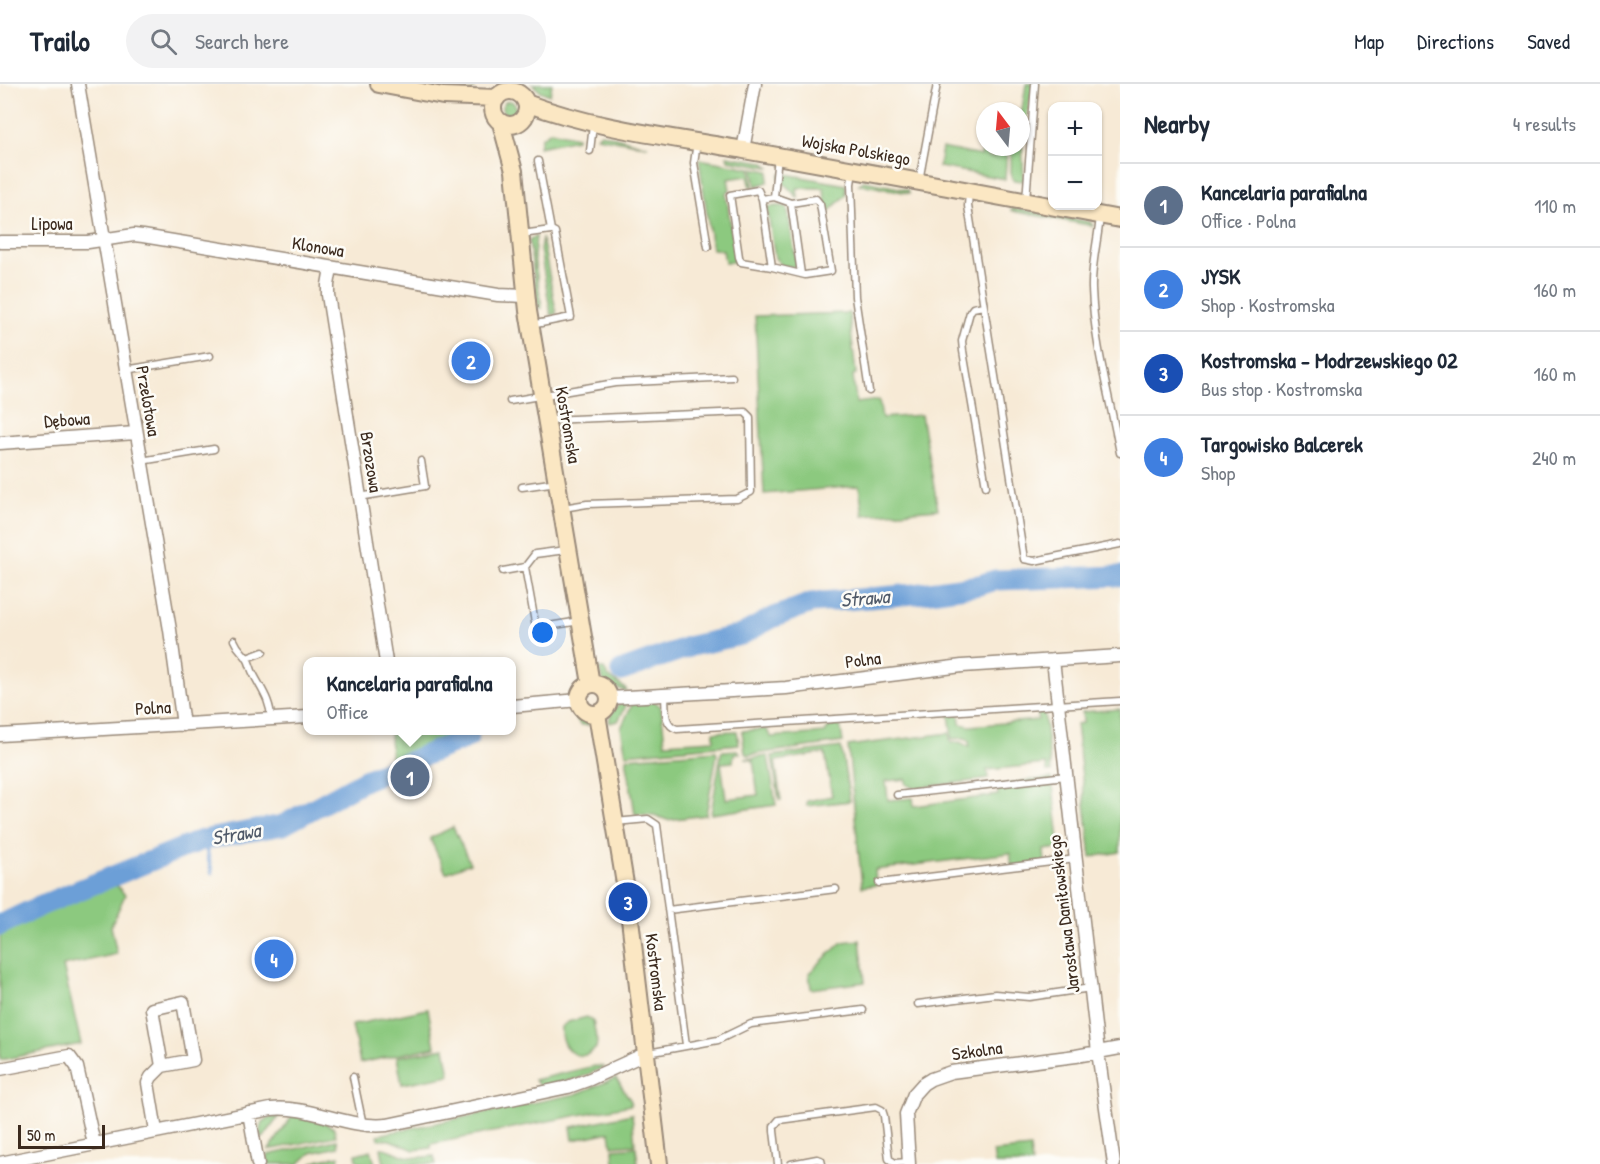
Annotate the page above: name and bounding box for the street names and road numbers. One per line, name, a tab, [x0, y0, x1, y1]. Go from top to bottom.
street label: Wojska Polskiego	[800, 128, 912, 171]
street label: Lipowa	[31, 211, 73, 236]
street label: Klonowa	[290, 230, 346, 263]
street label: Przelotowa	[130, 364, 167, 438]
street label: Kostromska	[549, 384, 588, 465]
street label: Dębowa	[43, 405, 91, 434]
street label: Brzozowa	[354, 430, 389, 494]
street label: Polna	[844, 645, 882, 674]
street label: Polna	[134, 694, 172, 721]
street label: Jarosława Daniłowskiego	[1041, 833, 1086, 995]
street label: Kostromska	[639, 932, 674, 1012]
street label: Szkolna	[950, 1035, 1004, 1066]

